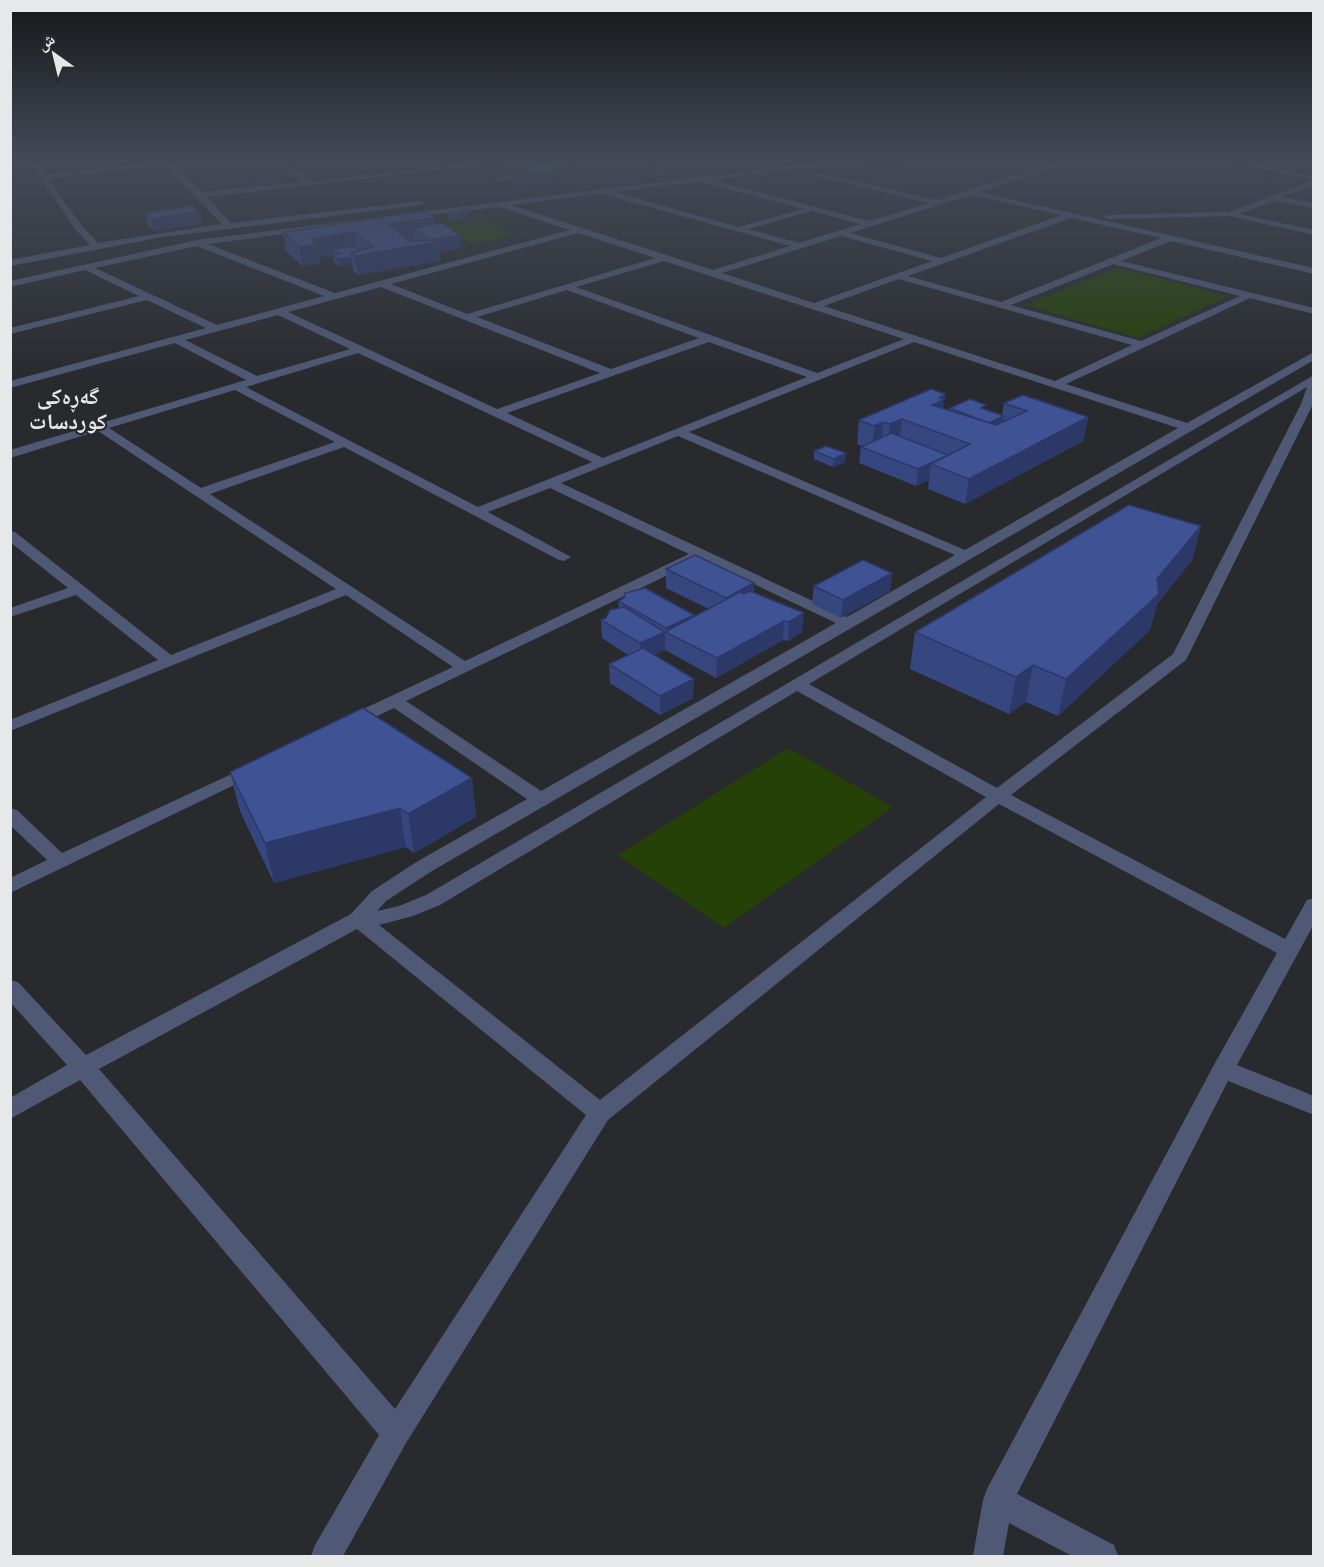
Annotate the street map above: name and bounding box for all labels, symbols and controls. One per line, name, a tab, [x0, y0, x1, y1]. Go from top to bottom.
north arrow	[24, 24, 84, 84]
text: ش	[34, 29, 58, 55]
district label: گەڕەکی کوردسات	[29, 384, 107, 435]

